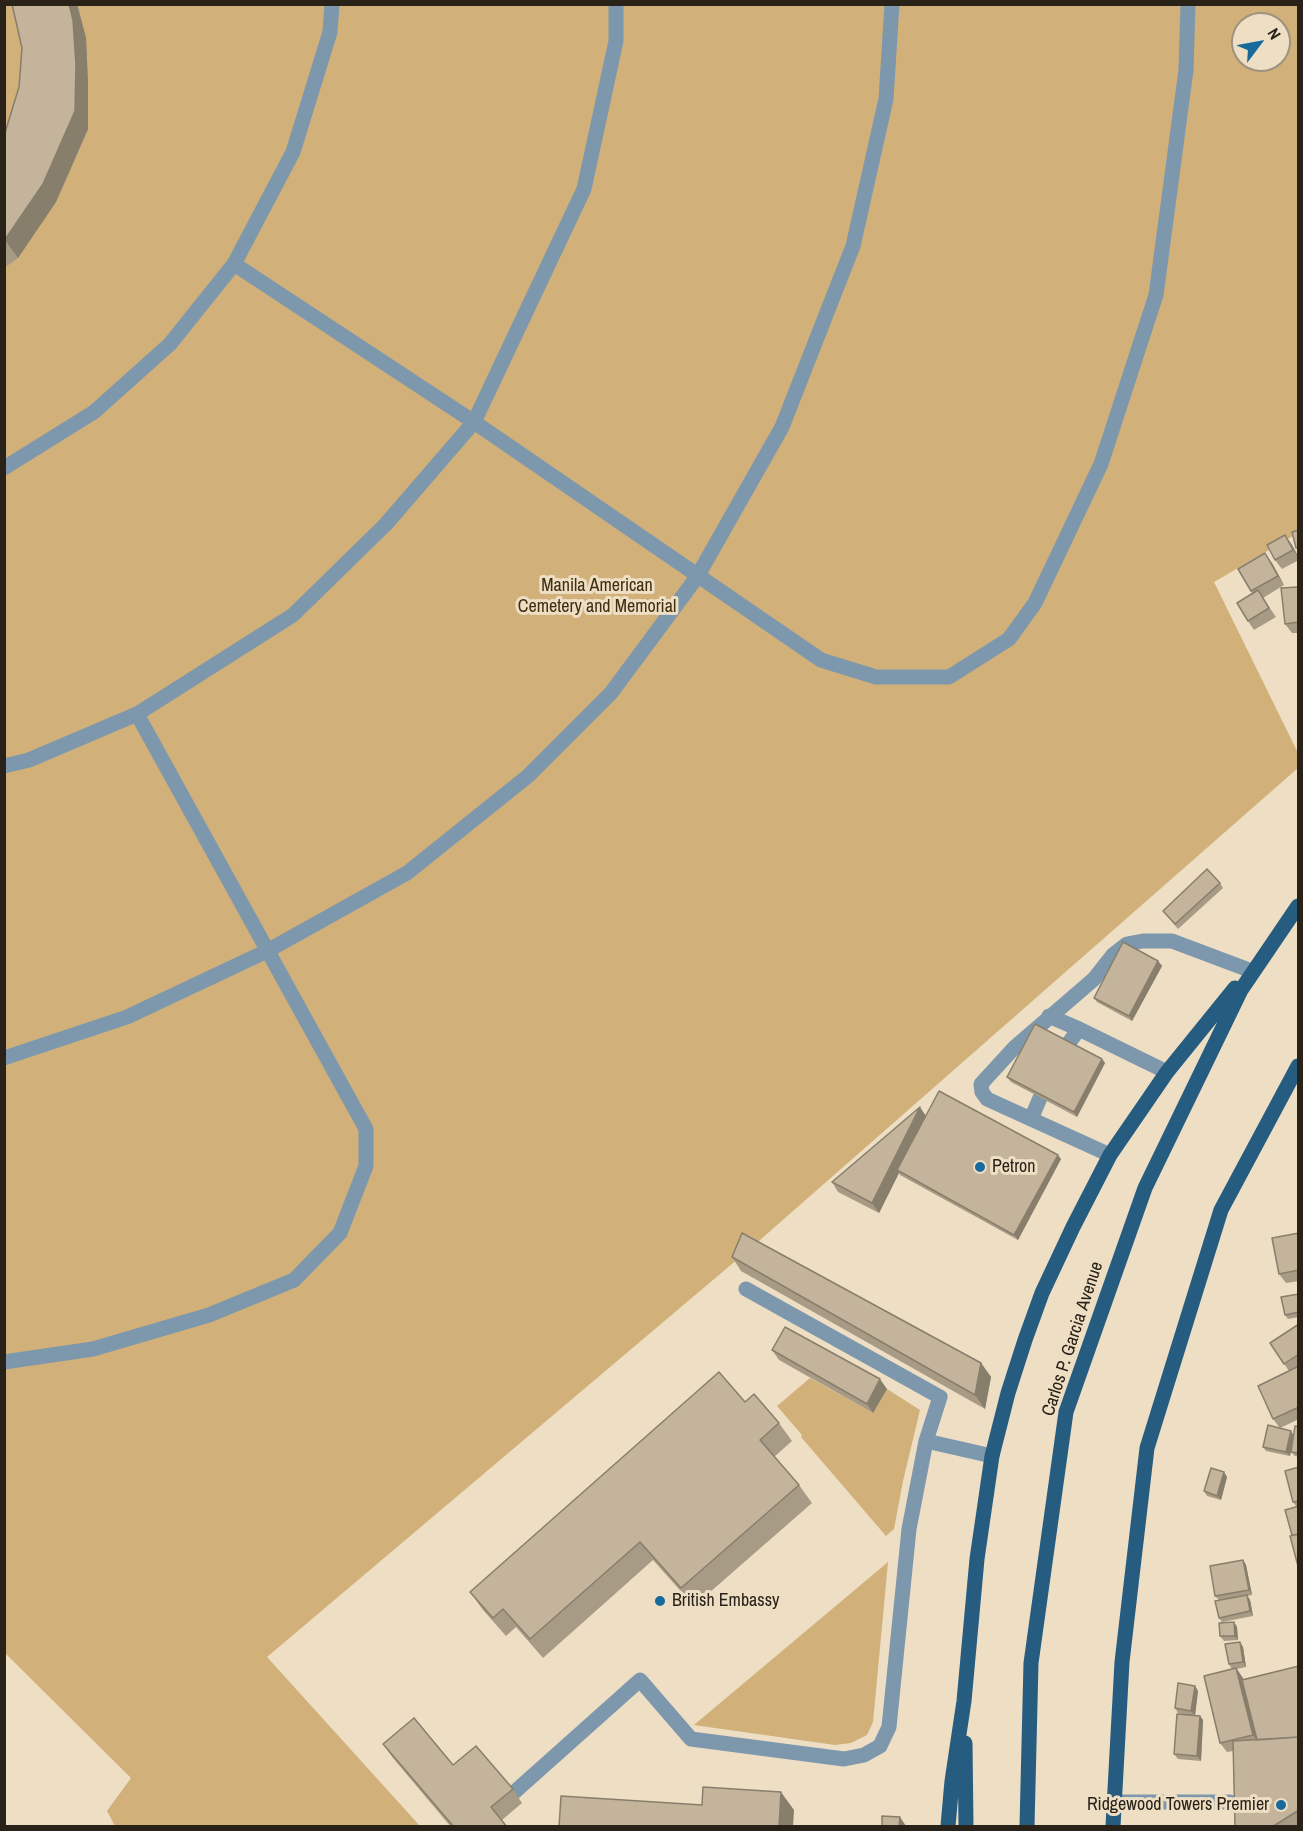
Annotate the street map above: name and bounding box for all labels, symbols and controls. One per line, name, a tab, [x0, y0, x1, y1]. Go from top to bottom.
north arrow	[1231, 12, 1291, 72]
text: N	[1263, 24, 1286, 43]
park label: Manila American Cemetery and Memorial	[518, 575, 676, 618]
place label: Petron	[992, 1156, 1035, 1178]
marker: Petron	[973, 1160, 987, 1174]
street label: Carlos P. Garcia Avenue	[1038, 1259, 1108, 1419]
place label: British Embassy	[672, 1590, 779, 1612]
marker: British Embassy	[653, 1594, 667, 1608]
place label: Ridgewood Towers Premier	[1087, 1794, 1269, 1816]
marker: Ridgewood Towers Premier	[1274, 1798, 1288, 1812]

